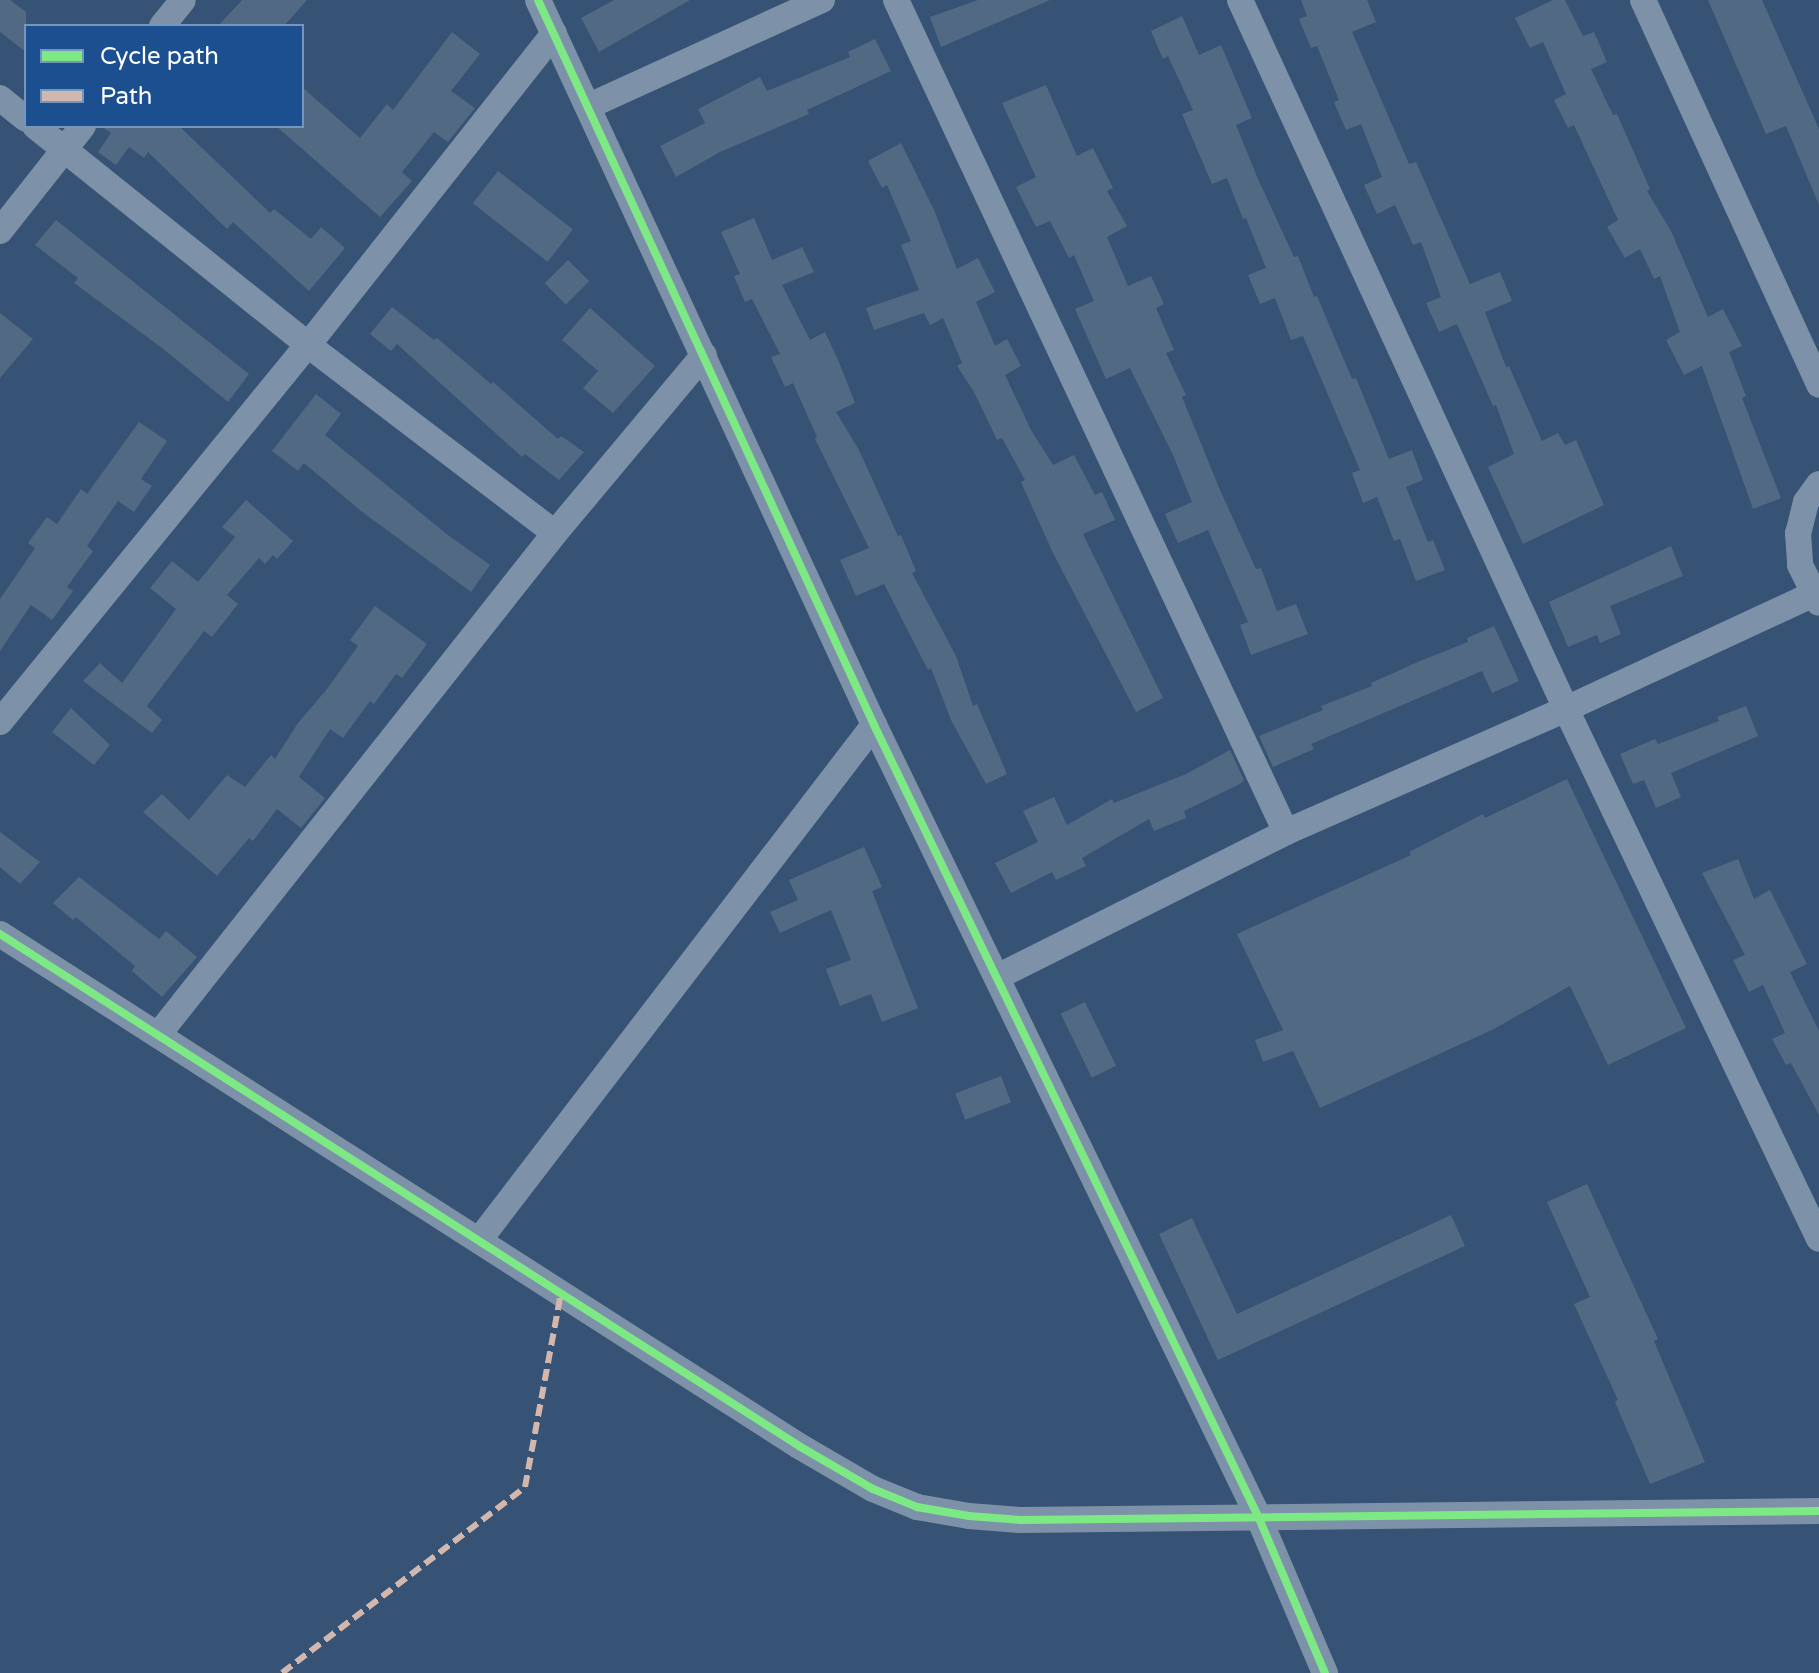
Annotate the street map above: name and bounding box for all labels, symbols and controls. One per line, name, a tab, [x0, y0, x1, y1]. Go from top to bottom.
legend	[24, 24, 304, 128]
text: Cycle path	[100, 42, 219, 71]
text: Path	[100, 82, 153, 111]

